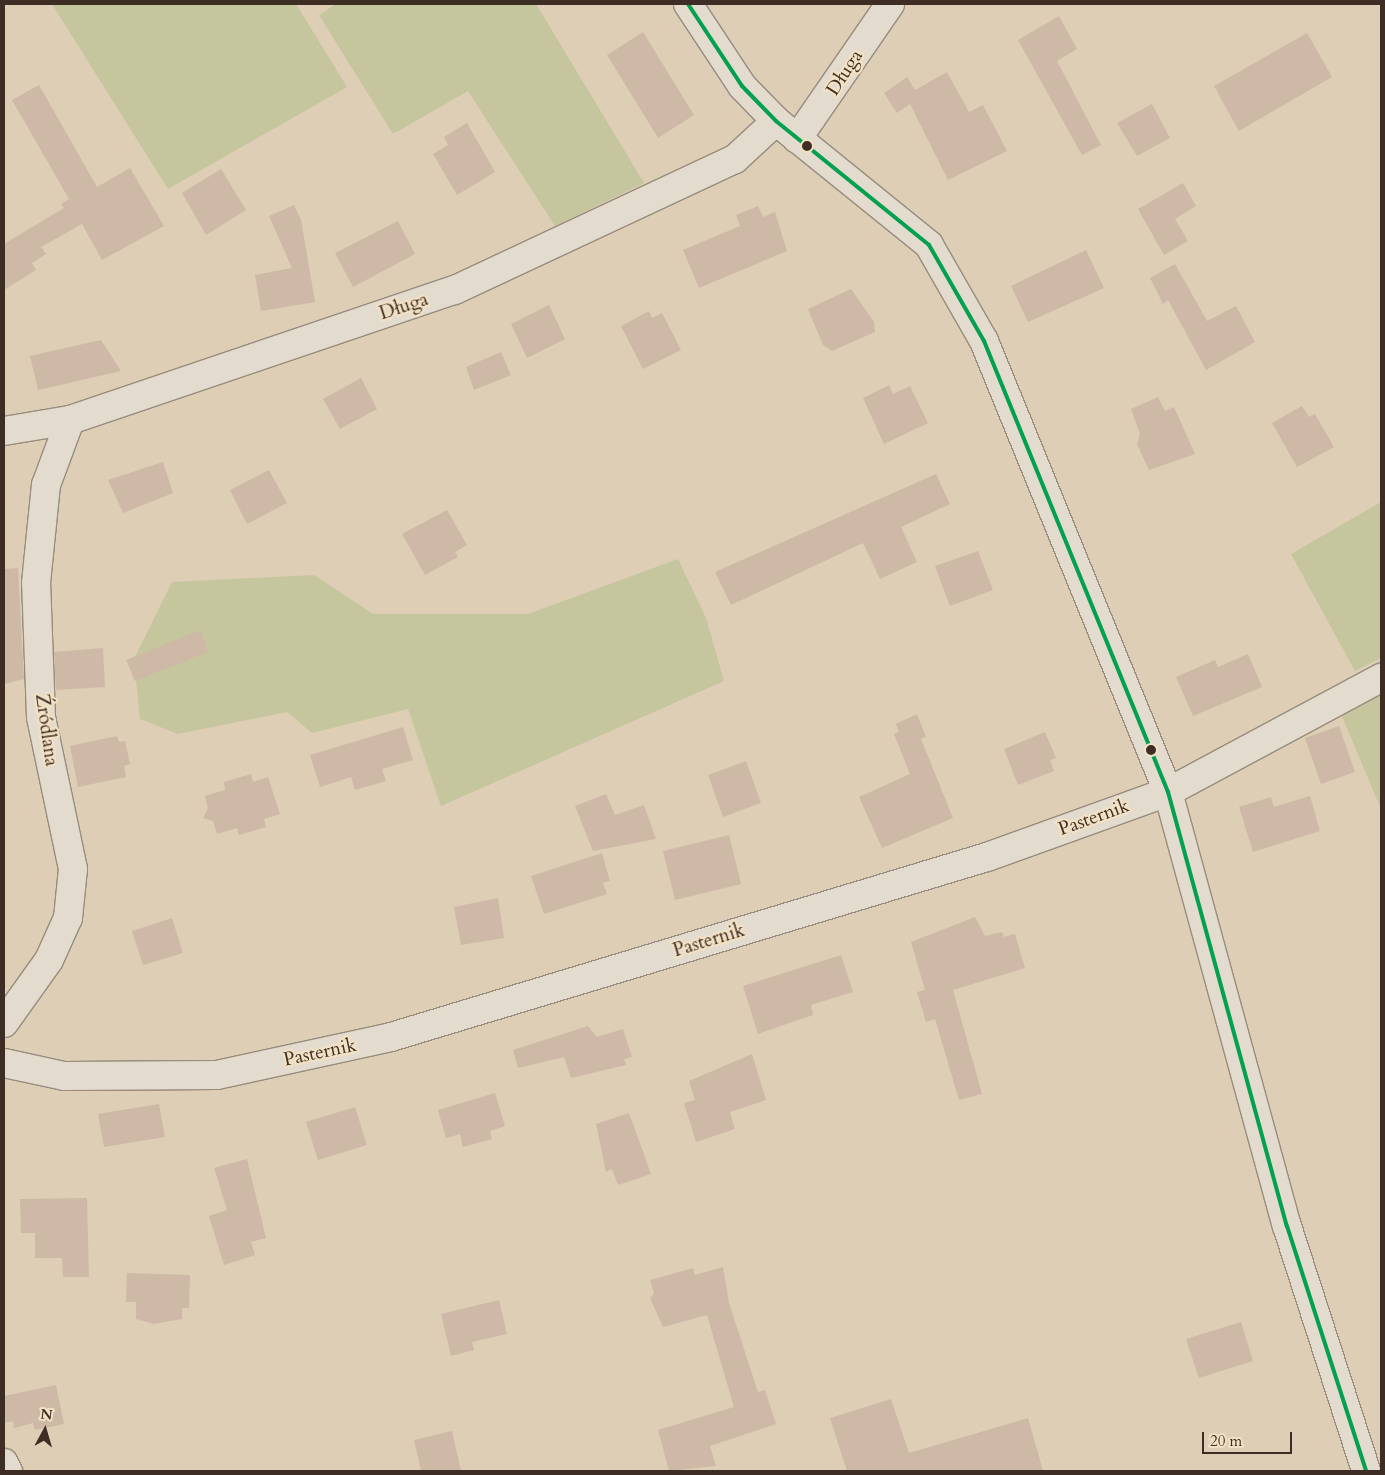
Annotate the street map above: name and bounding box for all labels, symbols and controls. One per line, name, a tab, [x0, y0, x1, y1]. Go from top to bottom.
street label: Długa	[822, 46, 868, 100]
unlabelled marker	[802, 141, 812, 151]
street label: Długa	[377, 288, 431, 326]
street label: Źródlana	[30, 692, 62, 768]
unlabelled marker	[1146, 745, 1156, 755]
street label: Pasternik	[1055, 795, 1133, 841]
street label: Pasternik	[670, 919, 748, 963]
street label: Pasternik	[282, 1034, 358, 1072]
north arrow	[20, 1405, 70, 1455]
text: N	[40, 1405, 54, 1425]
scale bar	[1205, 1422, 1295, 1454]
text: 20 m	[1210, 1431, 1242, 1451]

